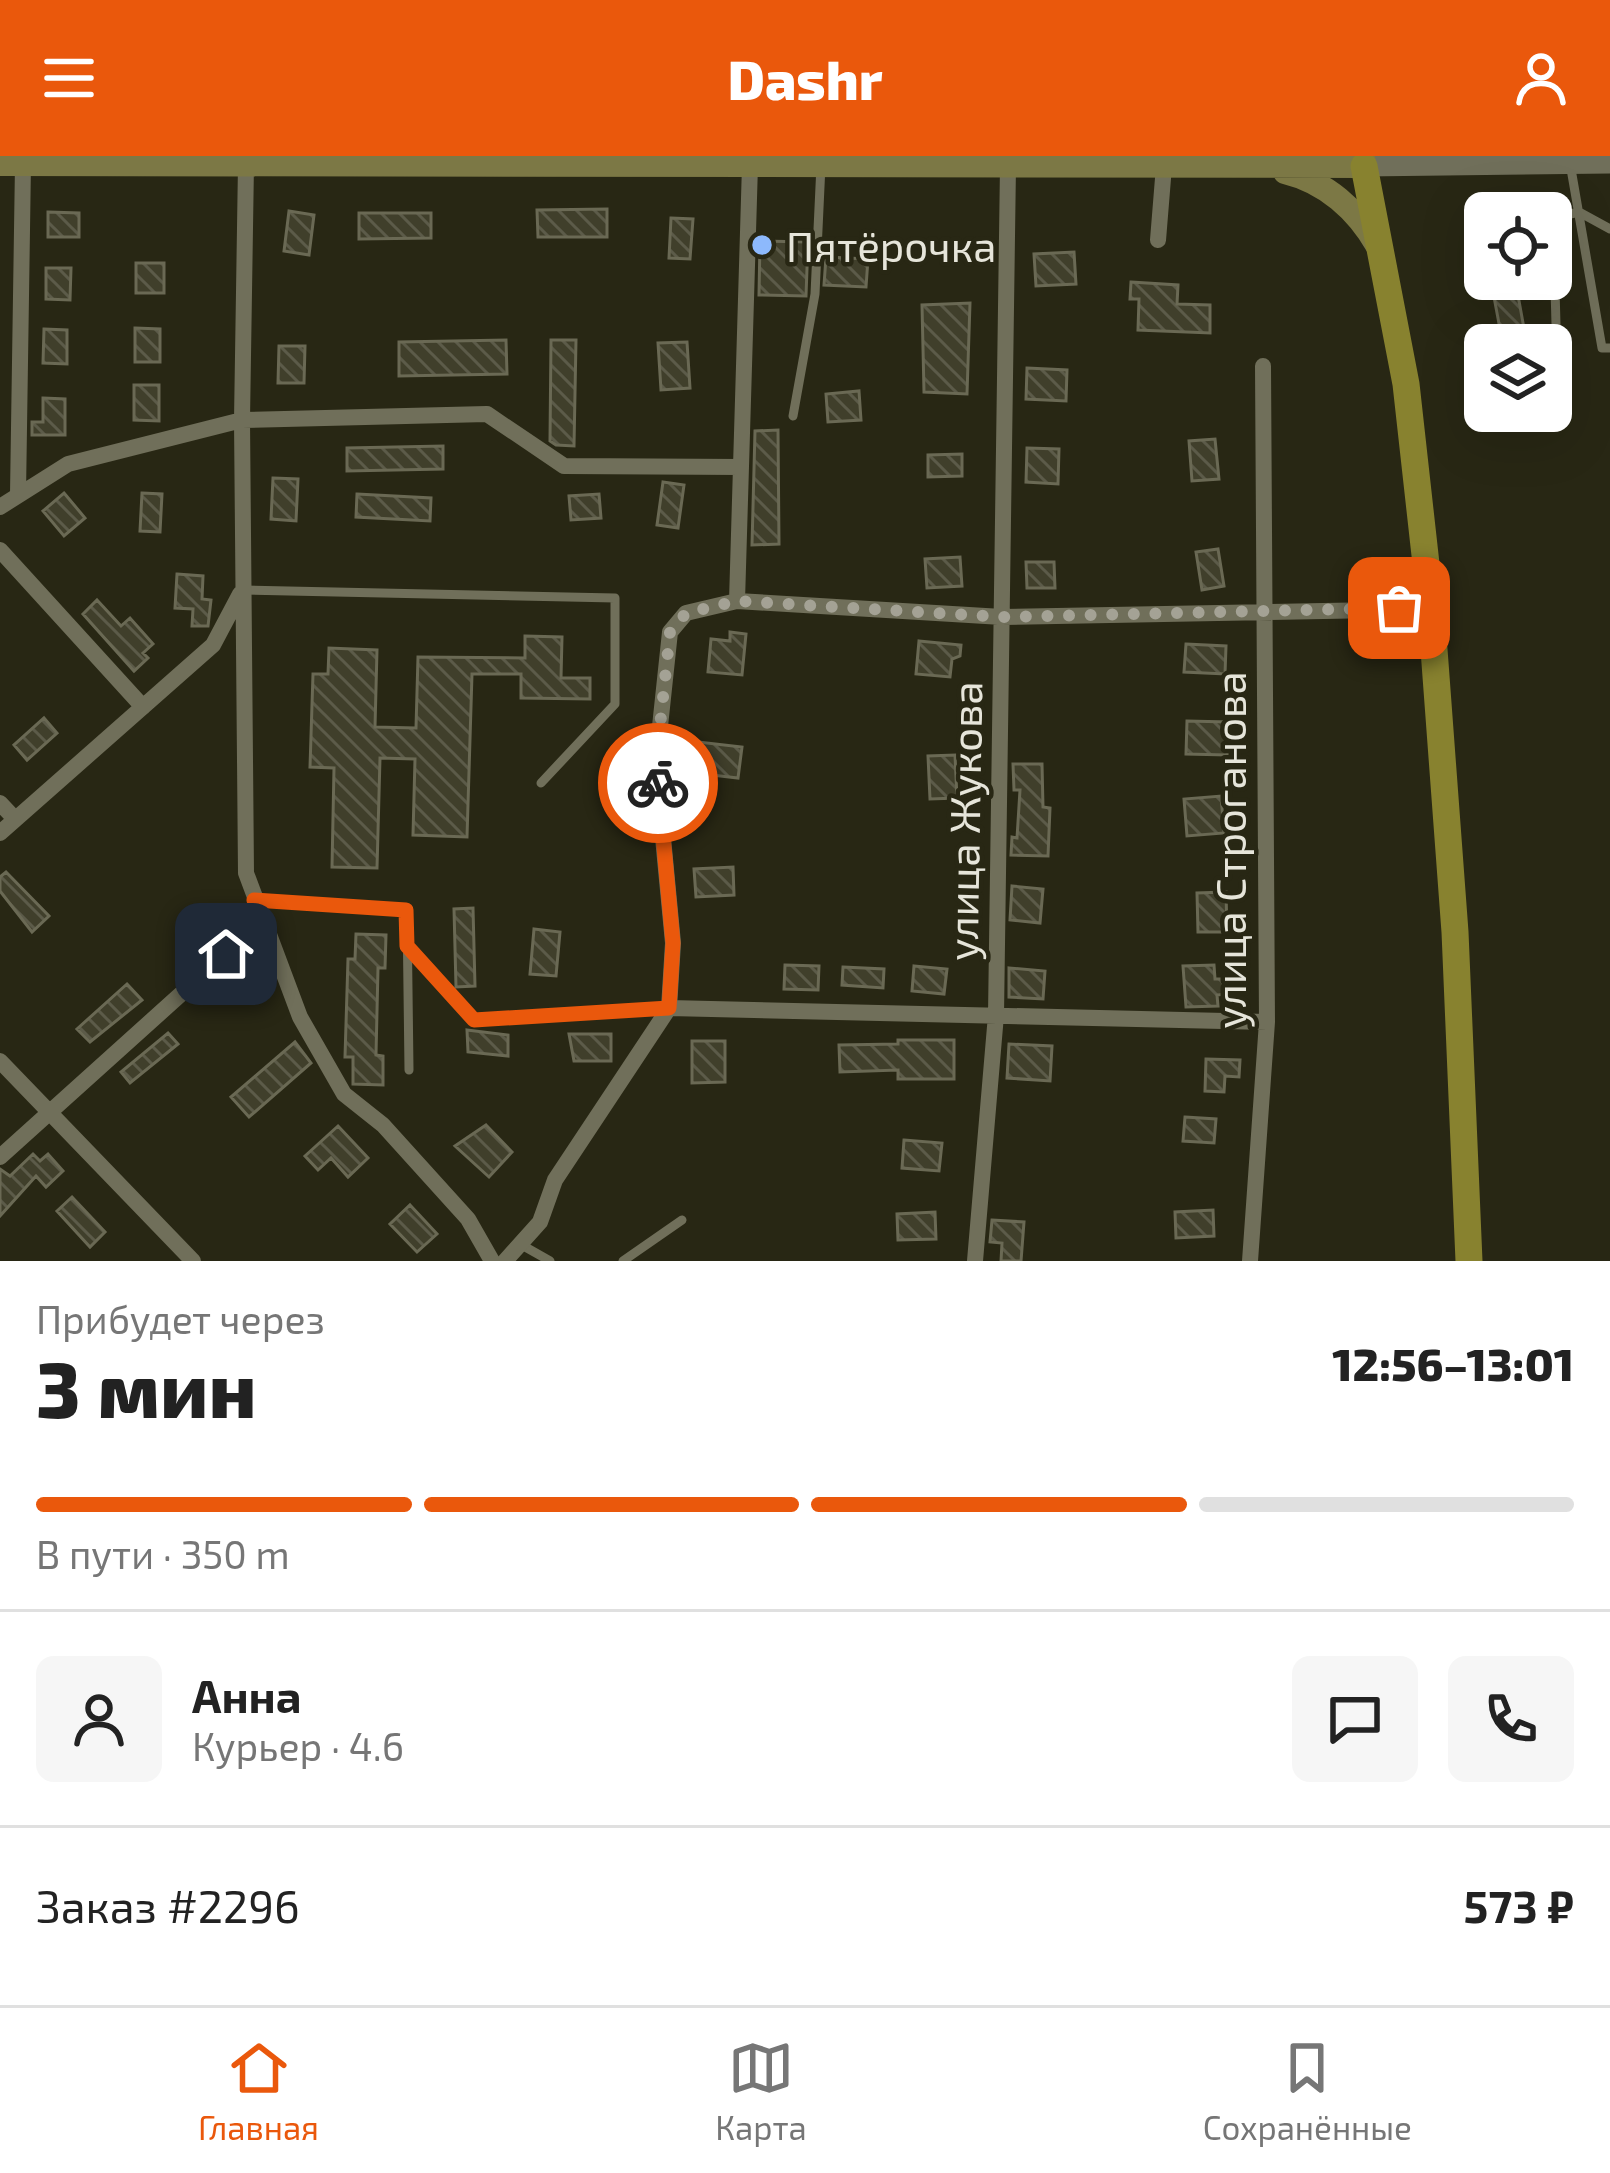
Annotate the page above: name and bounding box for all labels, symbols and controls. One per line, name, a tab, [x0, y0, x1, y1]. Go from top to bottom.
icon: menu	[36, 45, 102, 111]
icon: person	[1508, 45, 1574, 111]
text: Dashr	[728, 46, 882, 111]
map controls	[1464, 192, 1572, 432]
button: locate	[1464, 192, 1572, 300]
place label: Пятёрочка	[786, 220, 996, 270]
marker: Пятёрочка	[749, 232, 775, 258]
button: layers	[1464, 324, 1572, 432]
pin	[1348, 557, 1450, 659]
icon: bag	[1366, 575, 1432, 641]
street label: улица Строганова	[1204, 671, 1255, 1029]
street label: улица Жукова	[936, 681, 991, 961]
courier	[598, 723, 718, 843]
icon: bike	[625, 750, 691, 816]
pin	[175, 903, 277, 1005]
icon: home	[193, 921, 259, 987]
text: Прибудет через	[36, 1295, 325, 1342]
text: 12:56–13:01	[1332, 1336, 1574, 1390]
text: 3 мин	[36, 1340, 257, 1434]
text: В пути · 350 m	[36, 1530, 290, 1577]
button: person	[36, 1656, 162, 1782]
button: chat	[1292, 1656, 1418, 1782]
button: phone	[1448, 1656, 1574, 1782]
text: Анна	[192, 1668, 302, 1722]
text: Курьер · 4.6	[192, 1722, 404, 1769]
text: Заказ #2296	[36, 1878, 300, 1932]
text: 573 ₽	[1464, 1878, 1574, 1932]
tab: Главная	[198, 2035, 319, 2147]
tab: Карта	[715, 2035, 807, 2147]
tab: Сохранённые	[1203, 2035, 1412, 2147]

